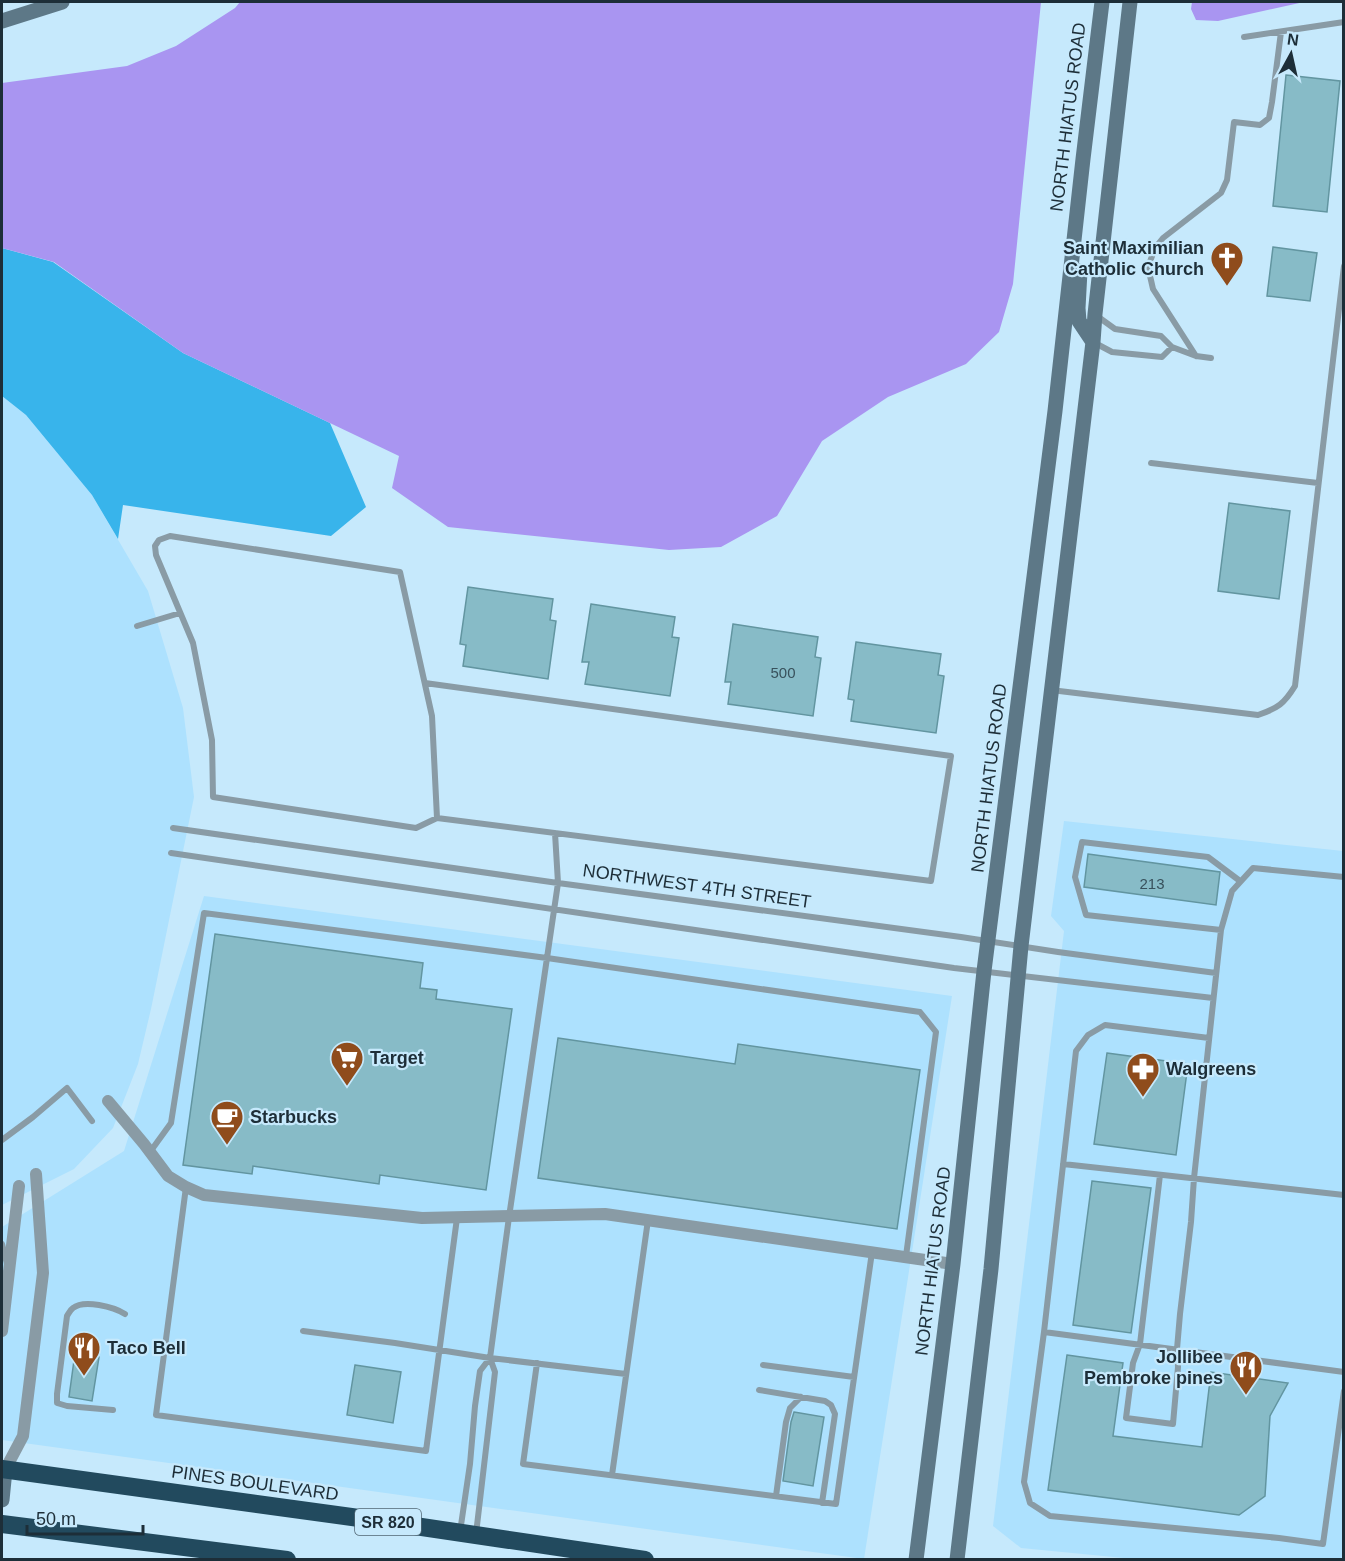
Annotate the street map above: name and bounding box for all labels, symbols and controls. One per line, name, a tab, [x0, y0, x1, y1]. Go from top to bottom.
street label: NORTH HIATUS ROAD	[1046, 21, 1090, 213]
north arrow	[1261, 24, 1321, 84]
text: N	[1286, 30, 1300, 49]
place label: Saint Maximilian Catholic Church	[1063, 238, 1204, 279]
church icon: Saint Maximilian Catholic Church	[1209, 240, 1245, 287]
house number: 500	[770, 664, 796, 681]
street label: NORTH HIATUS ROAD	[967, 682, 1011, 874]
street label: NORTHWEST 4TH STREET	[582, 860, 812, 912]
house number: 213	[1139, 875, 1165, 892]
supermarket icon: Target	[329, 1040, 365, 1087]
place label: Target	[370, 1048, 424, 1068]
pharmacy icon: Walgreens	[1125, 1051, 1161, 1098]
place label: Walgreens	[1166, 1059, 1256, 1079]
cafe icon: Starbucks	[209, 1099, 245, 1146]
place label: Starbucks	[250, 1107, 337, 1127]
street label: NORTH HIATUS ROAD	[911, 1165, 955, 1357]
restaurant icon: Taco Bell	[66, 1330, 102, 1377]
place label: Taco Bell	[107, 1338, 186, 1358]
place label: Jollibee Pembroke pines	[1084, 1347, 1223, 1388]
restaurant icon: Jollibee Pembroke pines	[1228, 1349, 1264, 1396]
street label: PINES BOULEVARD	[170, 1461, 340, 1505]
scale bar	[27, 1498, 142, 1536]
text: 50 m	[36, 1509, 76, 1529]
road number: SR 820	[355, 1509, 421, 1535]

